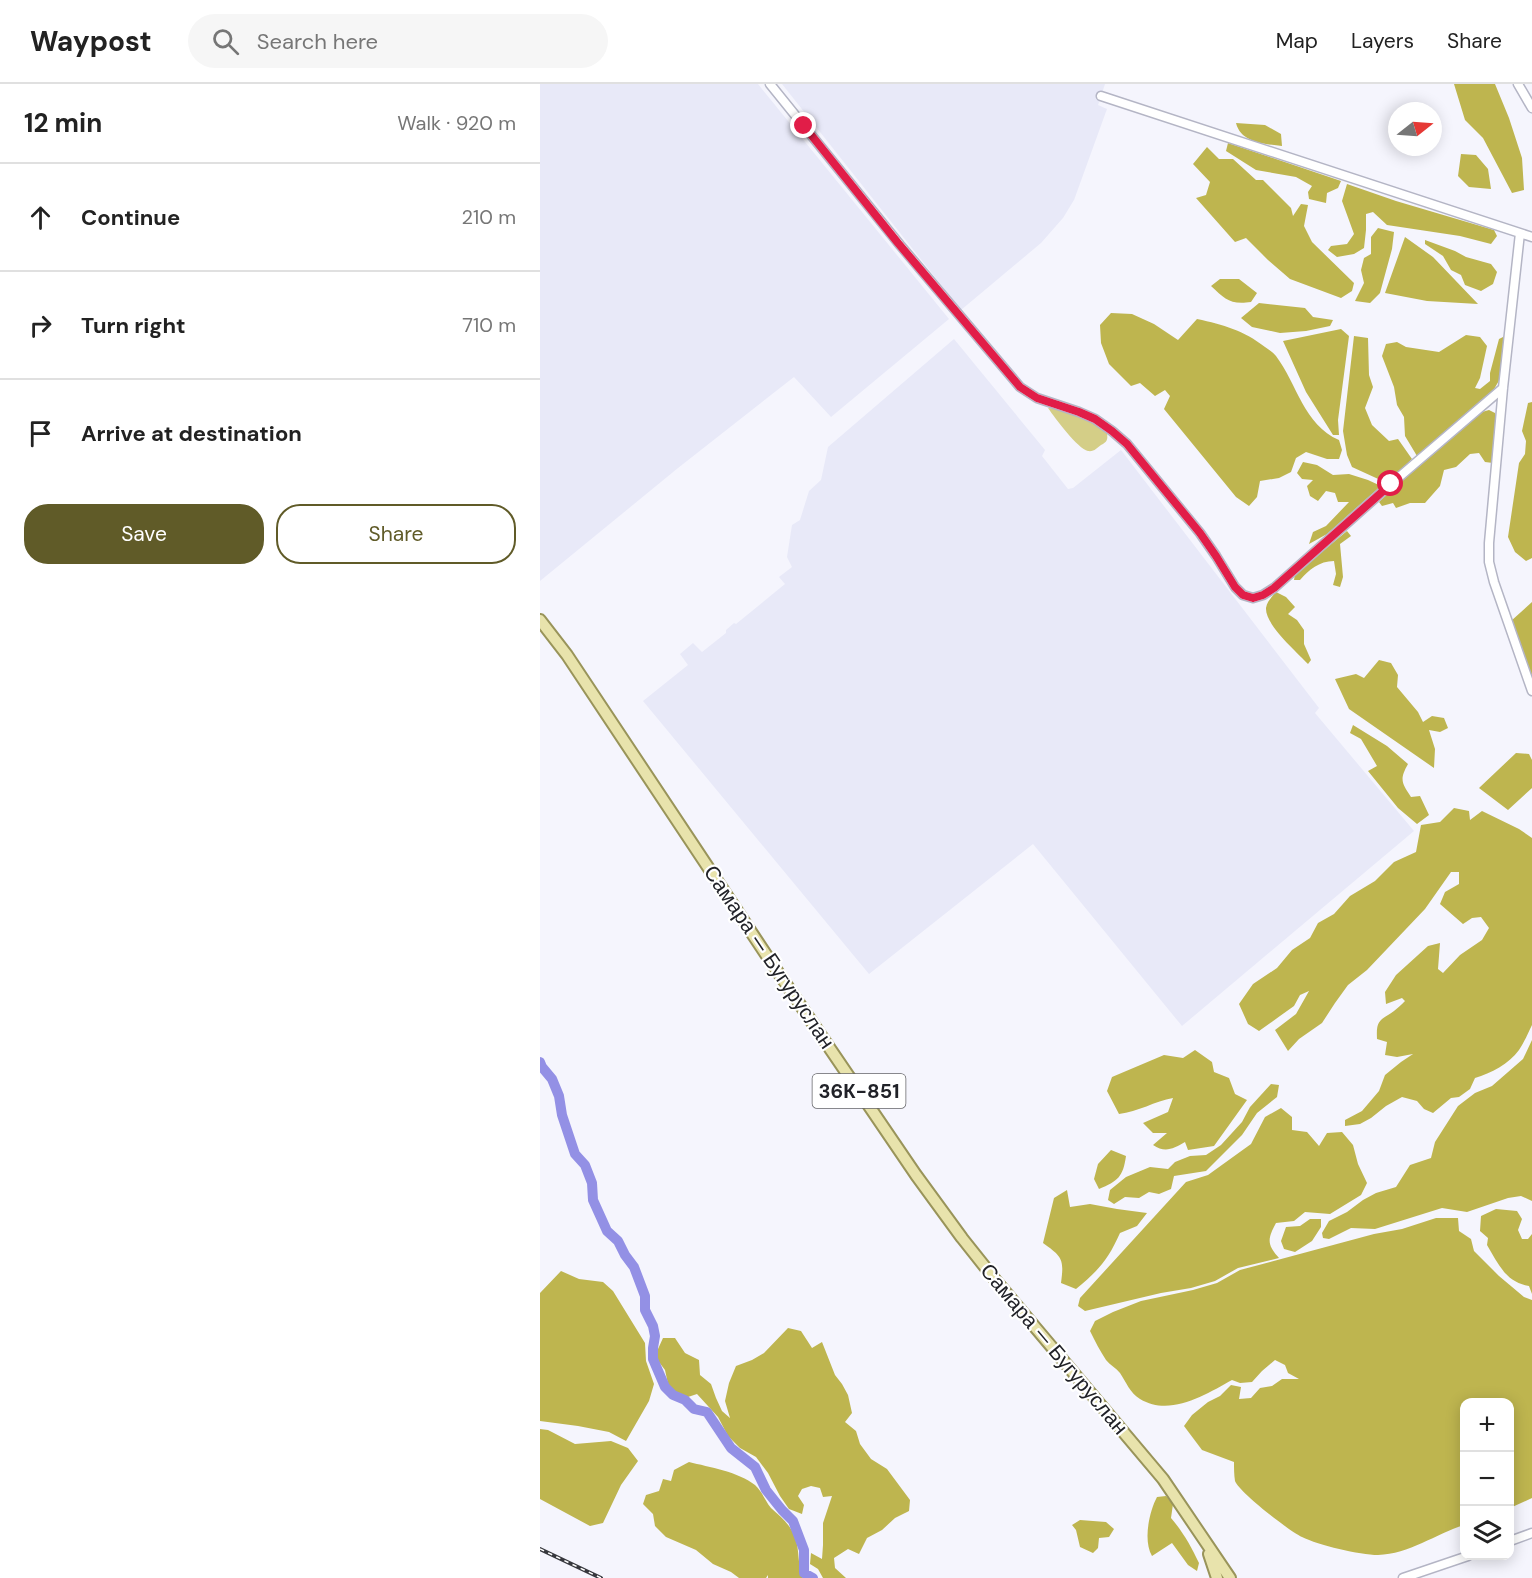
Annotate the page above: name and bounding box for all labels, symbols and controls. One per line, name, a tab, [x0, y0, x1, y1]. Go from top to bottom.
search box	[188, 14, 608, 68]
text: Waypost	[30, 23, 152, 60]
icon: search	[209, 25, 242, 58]
text: Search here	[257, 27, 378, 56]
text: Map	[1276, 27, 1318, 55]
text: Layers	[1351, 27, 1414, 55]
text: Share	[1447, 27, 1502, 55]
north arrow	[1388, 102, 1442, 156]
text: 12 min	[24, 106, 102, 140]
text: Walk · 920 m	[397, 110, 516, 136]
route end	[790, 112, 816, 138]
icon: ahead	[24, 201, 57, 234]
text: Continue	[81, 203, 180, 232]
text: 210 m	[461, 204, 516, 230]
icon: right	[24, 309, 57, 342]
text: Turn right	[81, 311, 186, 340]
text: 710 m	[462, 312, 516, 338]
icon: arrive	[24, 417, 57, 450]
text: Arrive at destination	[81, 419, 302, 448]
route start	[1377, 470, 1403, 496]
button: Save	[24, 504, 264, 564]
button: Share	[276, 504, 516, 564]
street label: Самара — Бугуруслан	[697, 860, 841, 1054]
road number: 36К-851	[812, 1074, 906, 1108]
street label: Самара — Бугуруслан	[974, 1257, 1134, 1441]
map controls	[1460, 1398, 1514, 1560]
button: +	[1460, 1398, 1514, 1452]
button: −	[1460, 1452, 1514, 1506]
button: layers	[1460, 1506, 1514, 1560]

